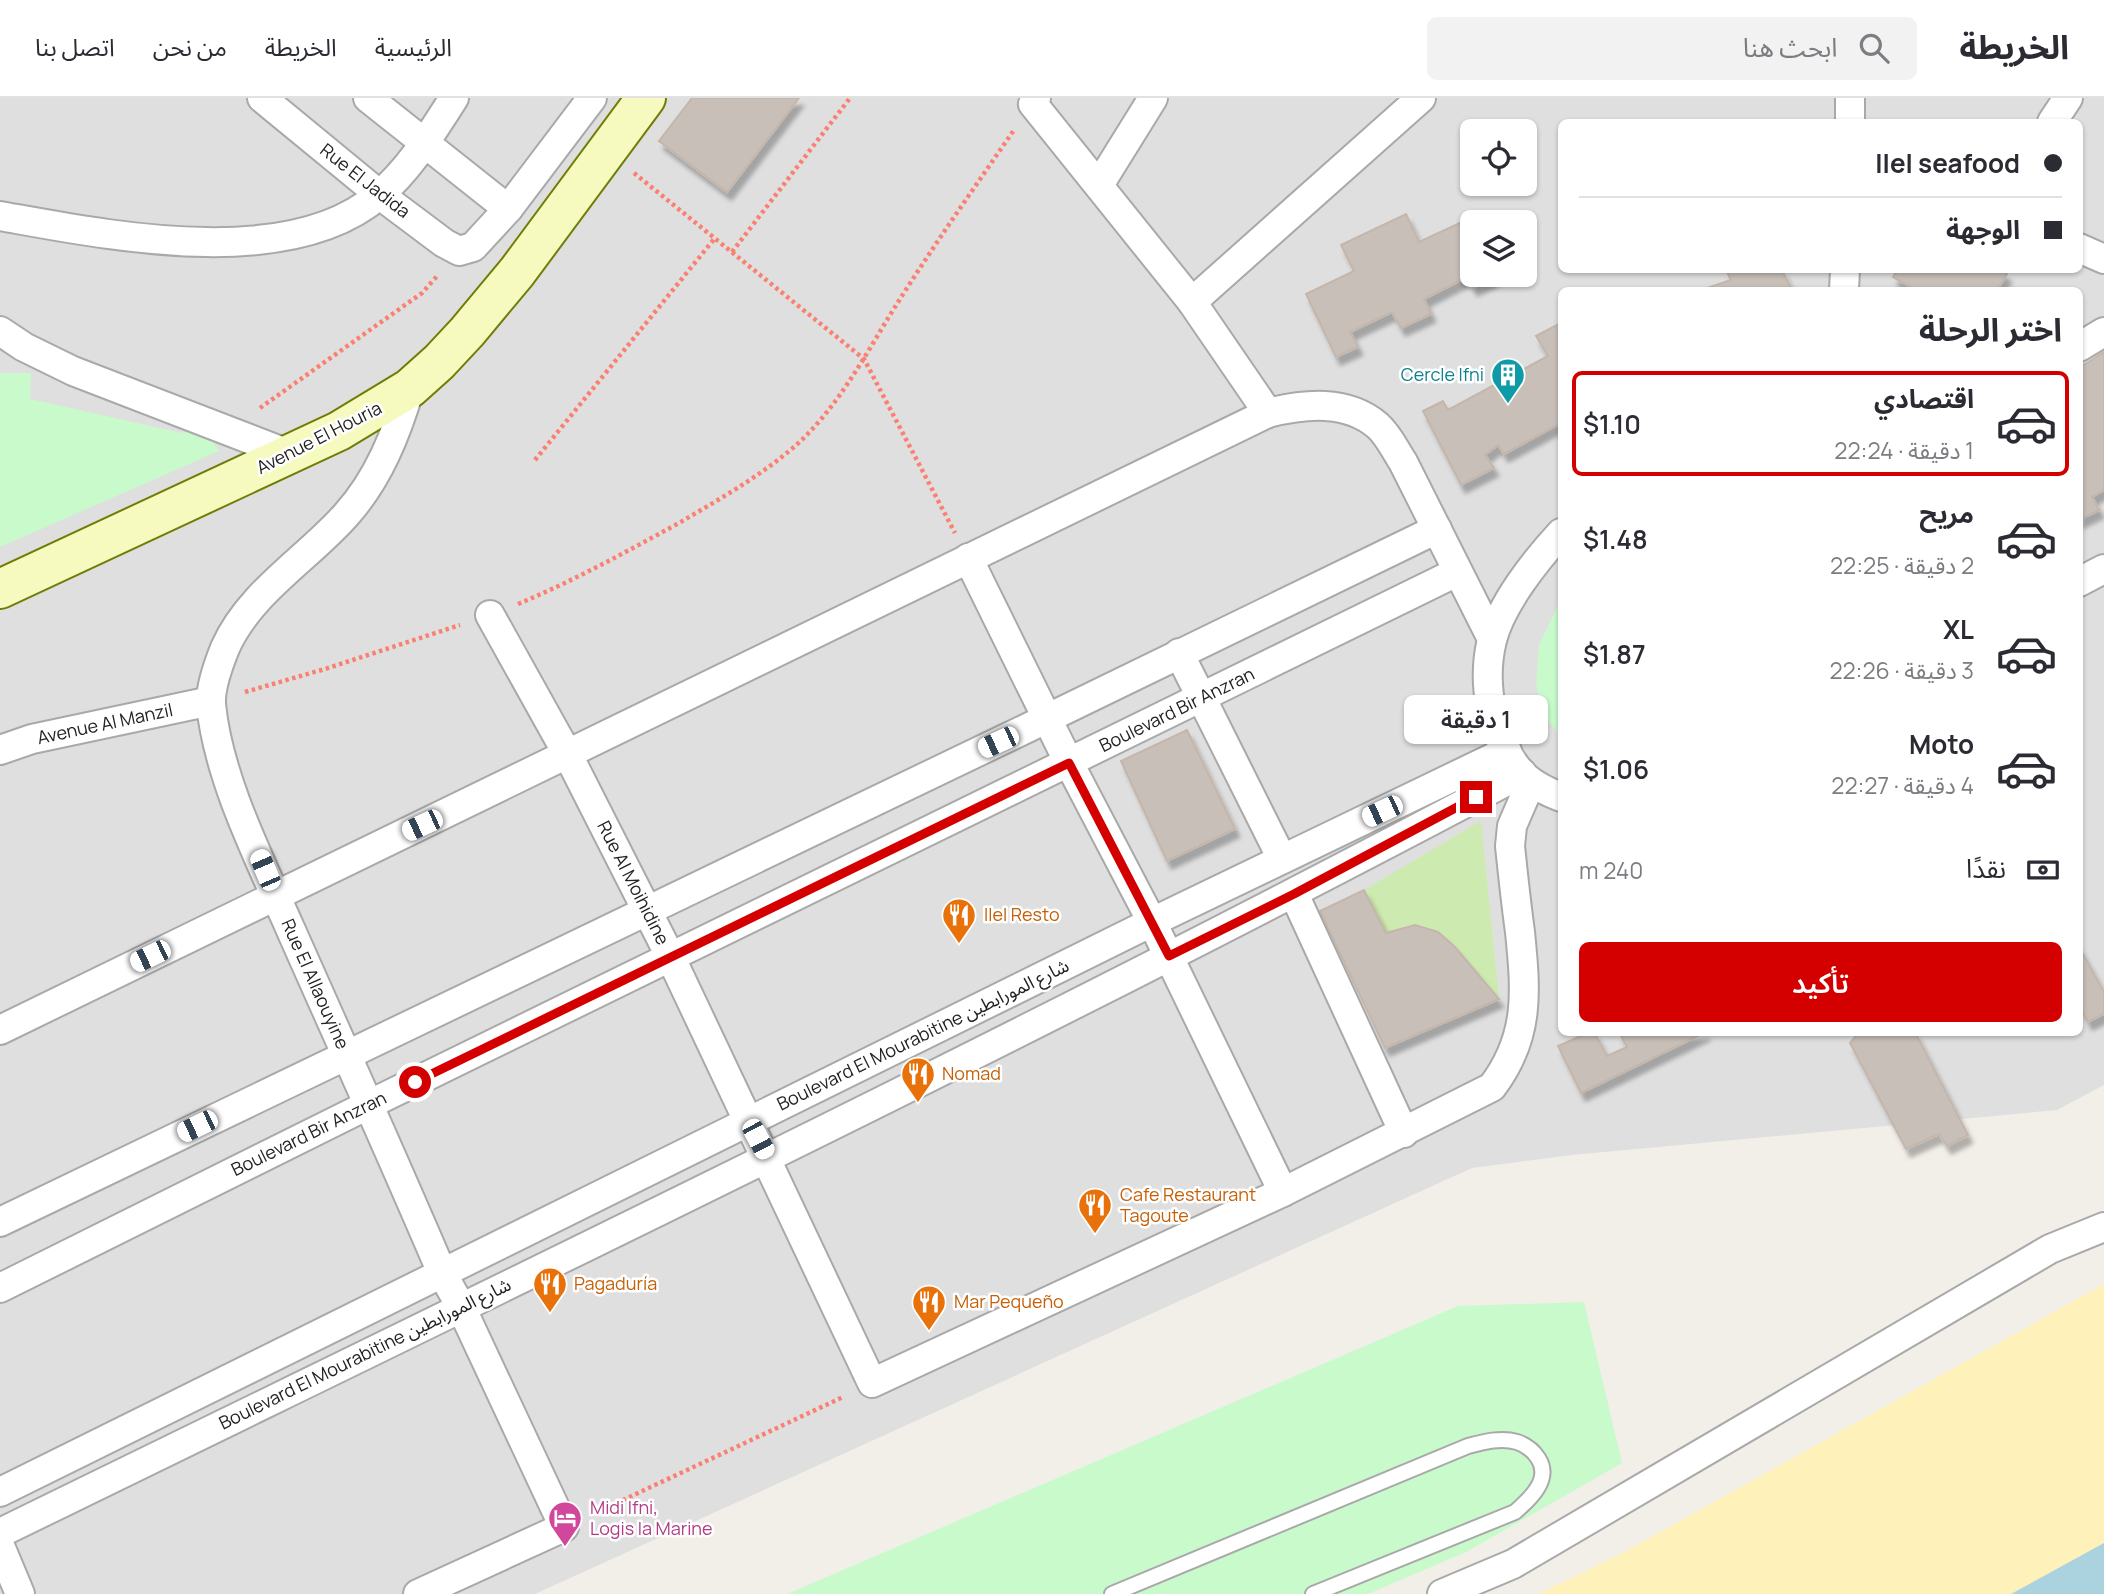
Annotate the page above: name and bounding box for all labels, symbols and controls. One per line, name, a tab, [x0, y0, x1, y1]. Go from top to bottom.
search box	[1427, 17, 1917, 80]
text: الخريطة	[1959, 24, 2069, 69]
text: ابحث هنا	[1743, 29, 1837, 65]
icon: search	[1855, 29, 1893, 67]
text: اتصل بنا	[35, 30, 115, 63]
text: من نحن	[153, 30, 227, 63]
text: الخريطة	[265, 30, 337, 63]
text: الرئيسية	[375, 30, 452, 63]
map controls	[1460, 119, 1537, 287]
button: locate	[1460, 119, 1537, 196]
street label: Rue El Jadida	[316, 137, 416, 223]
text: Ilel seafood	[1875, 145, 2020, 181]
button: layers	[1460, 210, 1537, 287]
text: الوجهة	[1946, 211, 2020, 247]
text: اختر الرحلة	[1919, 307, 2062, 351]
building icon: Cercle Ifni	[1489, 356, 1527, 405]
place label: Cercle Ifni	[1401, 362, 1484, 386]
text: اقتصادي	[1874, 380, 1974, 416]
icon: car	[1995, 392, 2058, 455]
street label: Avenue El Houria	[252, 395, 385, 479]
text: $1.10	[1583, 406, 1641, 442]
text: 1 دقيقة · 22:24	[1834, 434, 1974, 466]
text: مريح	[1919, 495, 1974, 531]
icon: car	[1995, 507, 2058, 570]
text: $1.48	[1583, 521, 1648, 557]
text: 2 دقيقة · 22:25	[1830, 549, 1974, 581]
text: XL	[1943, 611, 1974, 647]
icon: car	[1995, 622, 2058, 685]
text: $1.87	[1583, 636, 1646, 672]
text: 3 دقيقة · 22:26	[1829, 654, 1974, 686]
street label: Boulevard Bir Anzran	[1095, 661, 1258, 757]
callout: 1 دقيقة	[1404, 696, 1548, 744]
street label: Avenue Al Manzil	[35, 697, 175, 749]
text: 1 دقيقة	[1441, 703, 1511, 735]
car	[975, 724, 1022, 760]
text: Moto	[1909, 726, 1974, 762]
icon: car	[1995, 737, 2058, 800]
text: $1.06	[1583, 751, 1649, 787]
text: 4 دقيقة · 22:27	[1831, 769, 1974, 801]
route end	[1460, 781, 1492, 813]
car	[1359, 793, 1406, 829]
car	[399, 807, 446, 843]
street label: Rue Al Moihidine	[592, 816, 676, 949]
car	[248, 847, 283, 893]
text: نقدًا	[1966, 850, 2006, 886]
icon: cash	[2024, 851, 2062, 889]
text: 240 m	[1579, 854, 1643, 886]
restaurant icon: Ilel Resto	[940, 896, 978, 945]
place label: Ilel Resto	[984, 902, 1060, 926]
street label: Rue El Allaouyine	[276, 915, 355, 1053]
car	[127, 937, 174, 975]
button: تأكيد	[1579, 942, 2062, 1022]
street label: Boulevard El Mourabitine شارع المورابطين	[773, 953, 1074, 1118]
restaurant icon: Nomad	[899, 1055, 937, 1104]
place label: Nomad	[942, 1061, 1001, 1085]
route start	[399, 1066, 431, 1098]
street label: Boulevard Bir Anzran	[227, 1085, 390, 1181]
car	[174, 1107, 221, 1145]
car	[739, 1116, 778, 1162]
place label: Cafe Restaurant Tagoute	[1120, 1182, 1256, 1227]
restaurant icon: Cafe Restaurant Tagoute	[1076, 1186, 1114, 1235]
restaurant icon: Pagaduría	[531, 1265, 569, 1314]
place label: Pagaduría	[574, 1271, 657, 1295]
street label: Boulevard El Mourabitine شارع المورابطين	[215, 1272, 516, 1437]
restaurant icon: Mar Pequeño	[910, 1283, 948, 1332]
place label: Mar Pequeño	[954, 1289, 1064, 1313]
place label: Midi Ifni, Logis la Marine	[590, 1495, 713, 1540]
hotel icon: Midi Ifni, Logis la Marine	[546, 1499, 584, 1548]

